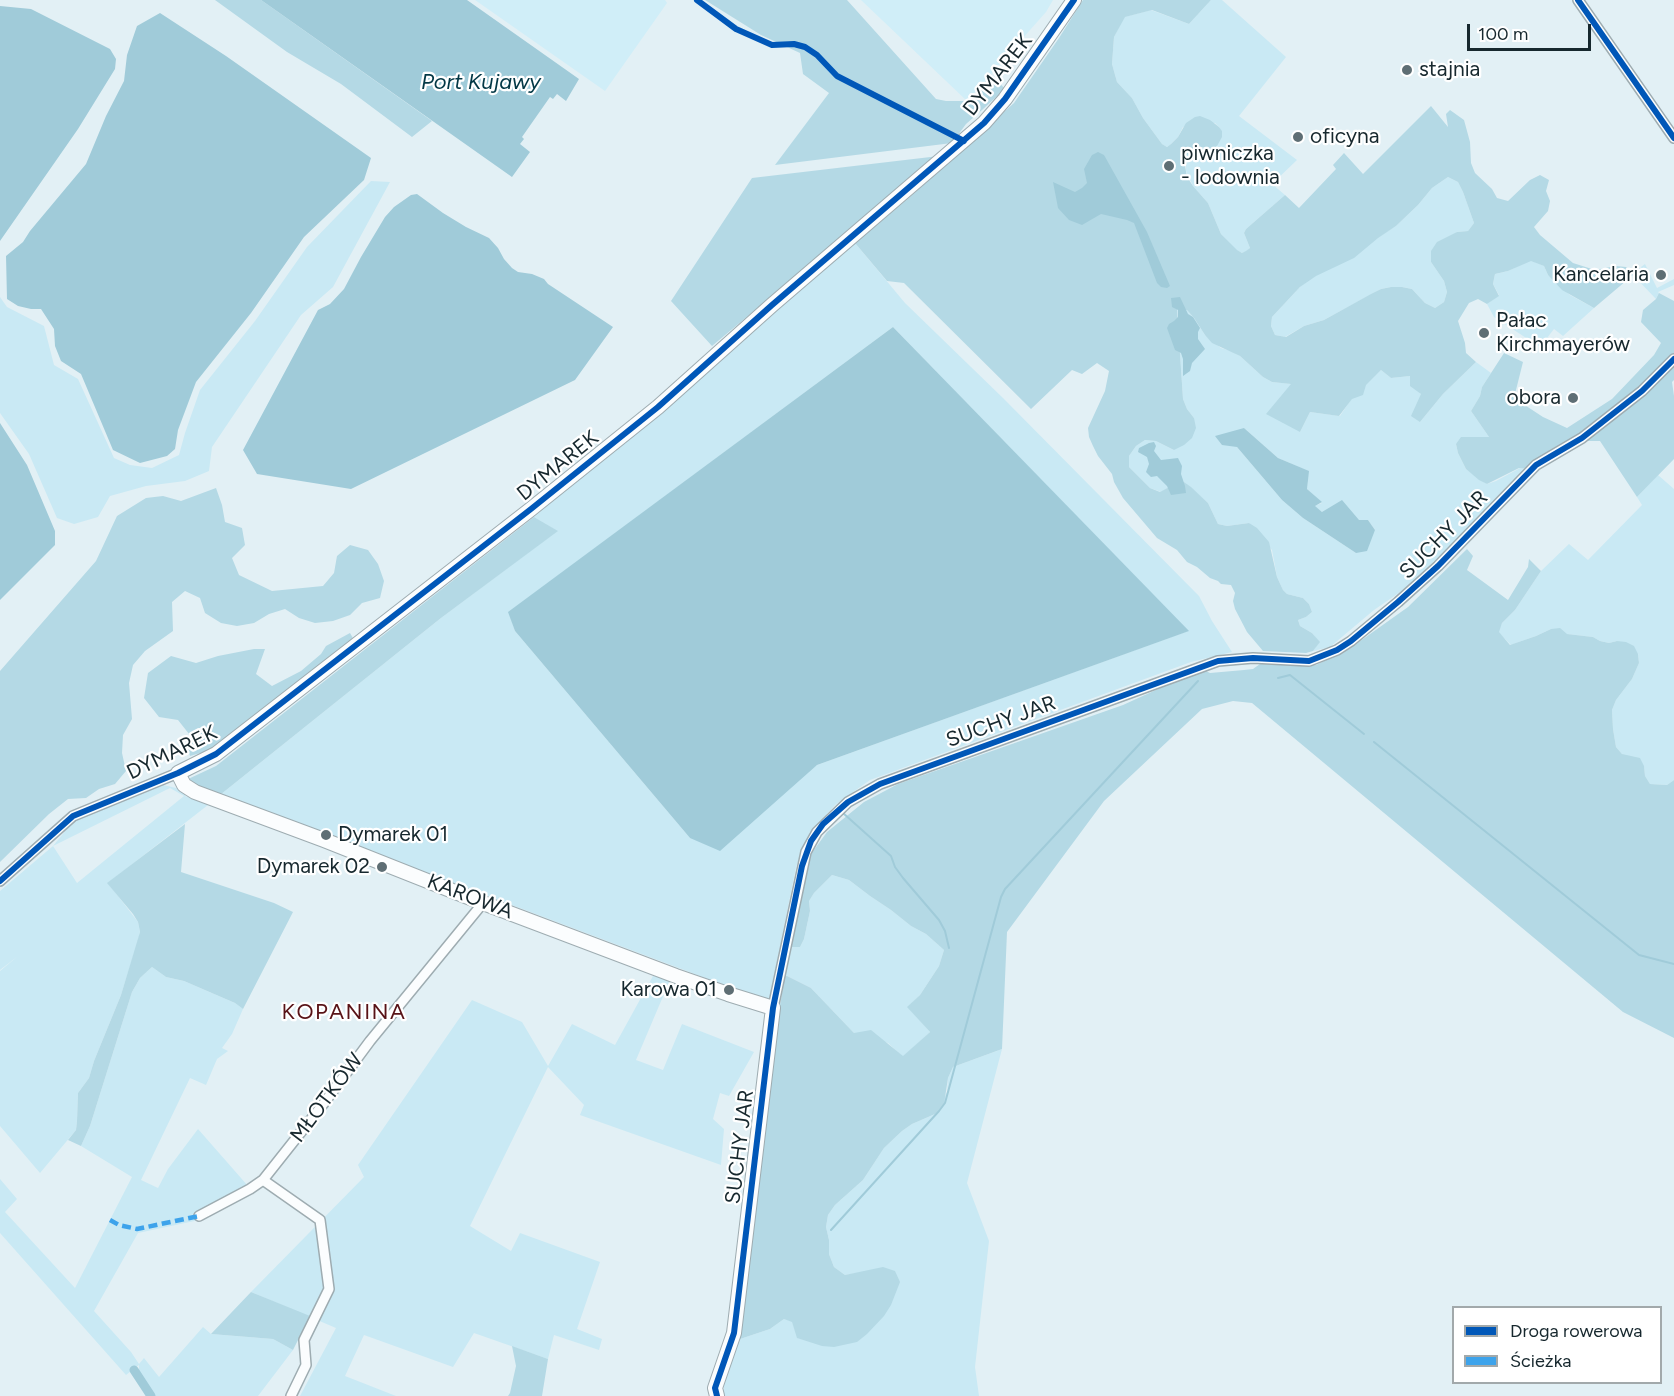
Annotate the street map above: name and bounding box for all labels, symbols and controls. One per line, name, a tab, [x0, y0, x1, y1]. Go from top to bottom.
scale bar	[1470, 12, 1594, 50]
text: 100 m	[1478, 23, 1528, 45]
street label: DYMAREK	[958, 29, 1038, 121]
place label: stajnia	[1419, 57, 1480, 83]
marker: stajnia	[1400, 63, 1414, 77]
water label: Port Kujawy	[421, 70, 541, 96]
place label: oficyna	[1310, 124, 1379, 150]
marker: oficyna	[1291, 130, 1305, 144]
place label: piwniczka - lodownia	[1181, 141, 1280, 191]
marker: piwniczka - lodownia	[1162, 159, 1176, 173]
place label: Kancelaria	[1553, 262, 1649, 288]
marker: Kancelaria	[1654, 268, 1668, 282]
place label: Pałac Kirchmayerów	[1496, 308, 1630, 358]
marker: Pałac Kirchmayerów	[1477, 326, 1491, 340]
place label: obora	[1507, 385, 1561, 411]
marker: obora	[1566, 391, 1580, 405]
street label: DYMAREK	[512, 426, 604, 506]
street label: SUCHY JAR	[1395, 486, 1493, 584]
street label: SUCHY JAR	[943, 691, 1059, 753]
street label: DYMAREK	[123, 720, 221, 786]
place label: Dymarek 01	[338, 822, 448, 848]
marker: Dymarek 01	[319, 828, 333, 842]
place label: Dymarek 02	[257, 854, 370, 880]
marker: Dymarek 02	[375, 860, 389, 874]
street label: KAROWA	[423, 869, 517, 925]
place label: Karowa 01	[620, 977, 717, 1003]
marker: Karowa 01	[722, 983, 736, 997]
district label: KOPANINA	[281, 1000, 407, 1026]
street label: MŁOTKÓW	[285, 1048, 369, 1148]
street label: SUCHY JAR	[721, 1089, 759, 1205]
legend	[1452, 1306, 1662, 1384]
text: Droga rowerowa	[1510, 1320, 1642, 1342]
text: Ścieżka	[1510, 1350, 1571, 1372]

